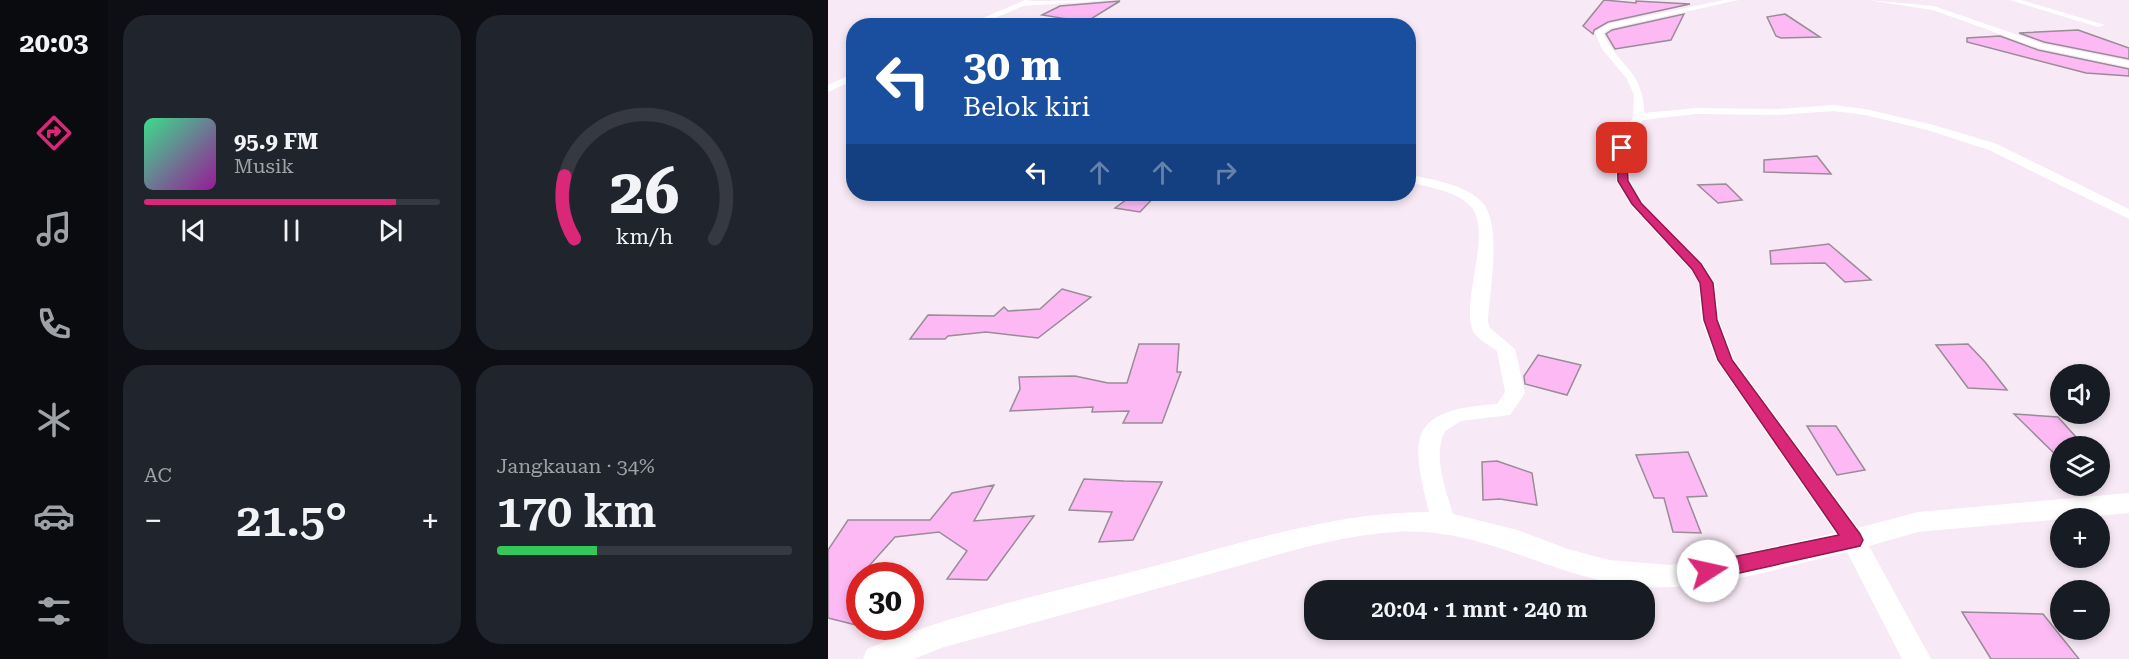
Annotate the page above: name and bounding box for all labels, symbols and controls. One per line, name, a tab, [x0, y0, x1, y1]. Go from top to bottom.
text: 20:03	[20, 27, 88, 59]
text: 30 m	[963, 41, 1061, 90]
icon: left	[864, 42, 942, 120]
text: Belok kiri	[963, 91, 1090, 123]
icon: directions	[33, 112, 75, 154]
pin	[1596, 122, 1647, 173]
text: 95.9 FM	[234, 129, 318, 154]
icon: arrive	[1605, 131, 1638, 164]
text: Musik	[234, 154, 294, 178]
text: 26	[609, 156, 679, 229]
icon: left	[1020, 156, 1053, 189]
icon: ahead	[1083, 156, 1116, 189]
icon: ahead	[1146, 156, 1179, 189]
icon: right	[1209, 156, 1242, 189]
icon: music	[33, 208, 75, 250]
icon: previous	[177, 214, 210, 247]
icon: pause	[275, 214, 308, 247]
icon: next	[374, 214, 407, 247]
text: km/h	[616, 225, 673, 250]
icon: phone	[33, 303, 75, 345]
map controls	[2050, 364, 2110, 640]
button: sound	[2050, 364, 2110, 424]
icon: climate	[33, 399, 75, 441]
button: layers	[2050, 436, 2110, 496]
text: Jangkauan · 34%	[497, 454, 655, 478]
text: AC	[144, 463, 172, 487]
text: 170 km	[497, 485, 656, 538]
text: 21.5°	[236, 494, 347, 547]
icon: car	[33, 495, 75, 537]
text: −	[144, 501, 162, 540]
text: +	[421, 501, 439, 540]
button: +	[2050, 508, 2110, 568]
position arrow	[1676, 539, 1740, 603]
speed limit sign: 30	[846, 562, 924, 640]
button: −	[2050, 580, 2110, 640]
icon: filters	[33, 590, 75, 632]
text: 20:04 · 1 mnt · 240 m	[1371, 597, 1588, 622]

